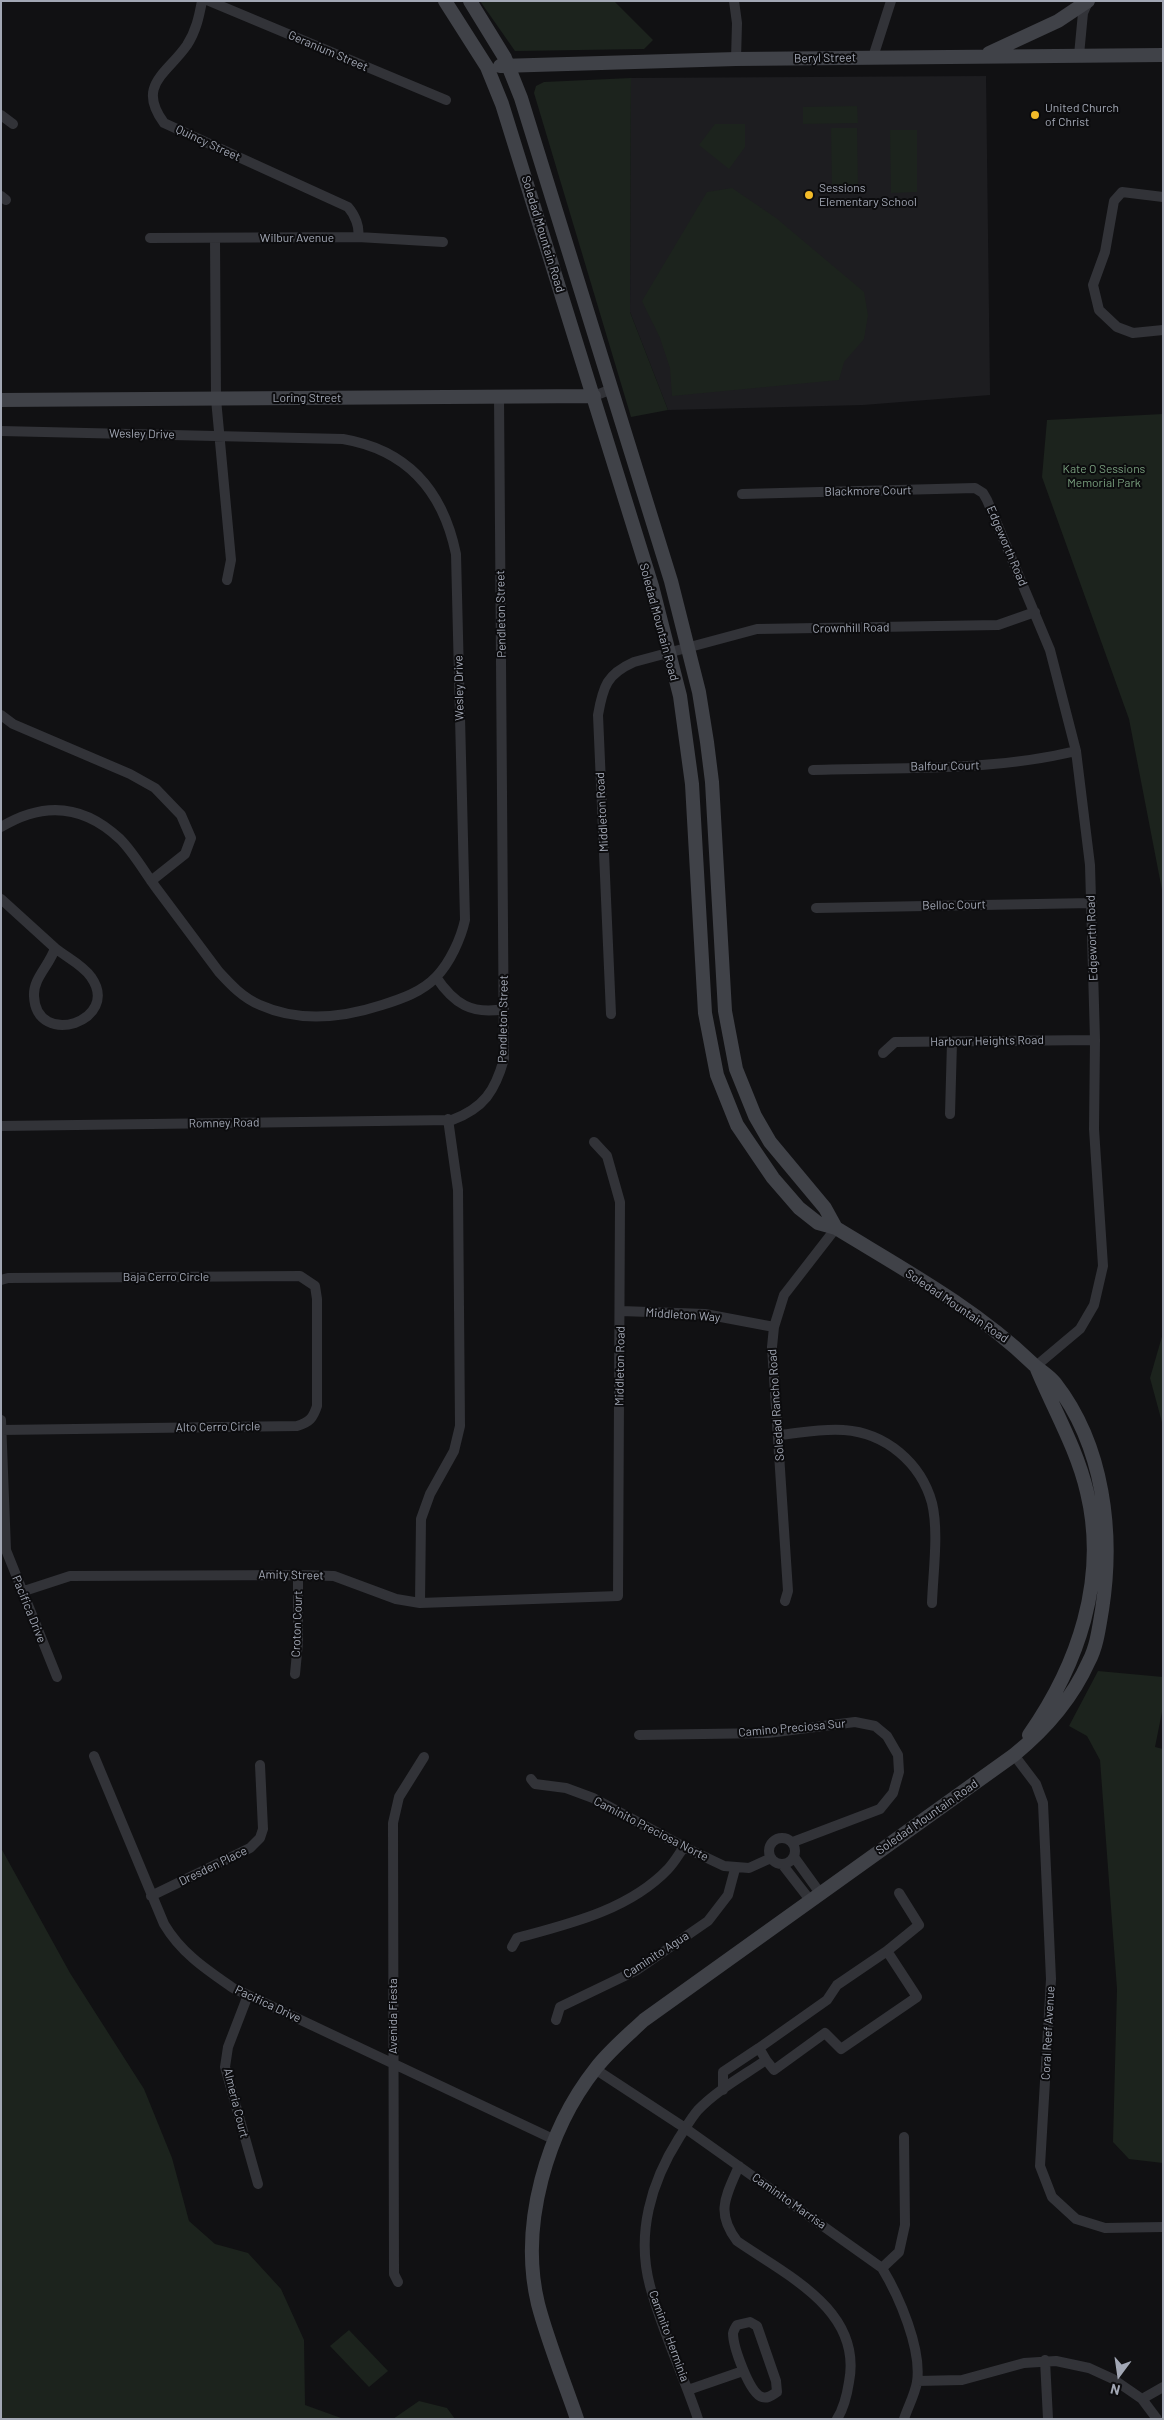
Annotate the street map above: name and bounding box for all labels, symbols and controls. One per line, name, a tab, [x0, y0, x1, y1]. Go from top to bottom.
street label: Geranium Street	[286, 28, 370, 74]
street label: Beryl Street	[794, 50, 856, 66]
place label: United Church of Christ	[1045, 101, 1119, 129]
marker: United Church of Christ	[1029, 109, 1041, 121]
street label: Quincy Street	[173, 122, 243, 164]
street label: Soledad Mountain Road	[518, 174, 568, 294]
place label: Sessions Elementary School	[819, 181, 917, 209]
marker: Sessions Elementary School	[803, 189, 815, 201]
street label: Wilbur Avenue	[260, 231, 334, 245]
street label: Loring Street	[273, 391, 341, 405]
street label: Wesley Drive	[109, 426, 175, 442]
park label: Kate O Sessions Memorial Park	[1063, 462, 1145, 490]
street label: Blackmore Court	[824, 483, 912, 499]
street label: Edgeworth Road	[984, 504, 1030, 588]
street label: Soledad Mountain Road	[636, 562, 682, 682]
street label: Pendleton Street	[493, 570, 509, 658]
street label: Crownhill Road	[812, 620, 890, 636]
street label: Wesley Drive	[451, 655, 467, 721]
street label: Balfour Court	[910, 758, 980, 774]
street label: Middleton Road	[593, 772, 611, 852]
street label: Edgeworth Road	[1083, 895, 1101, 981]
street label: Belloc Court	[922, 897, 986, 913]
street label: Pendleton Street	[495, 975, 511, 1063]
street label: Harbour Heights Road	[930, 1033, 1044, 1049]
street label: Romney Road	[188, 1115, 260, 1131]
street label: Soledad Mountain Road	[903, 1266, 1011, 1346]
street label: Baja Cerro Circle	[123, 1270, 209, 1284]
street label: Middleton Way	[645, 1305, 721, 1325]
street label: Middleton Road	[612, 1326, 628, 1406]
street label: Soledad Rancho Road	[765, 1348, 787, 1462]
street label: Alto Cerro Circle	[176, 1419, 260, 1435]
street label: Amity Street	[258, 1567, 324, 1583]
street label: Pacifica Drive	[9, 1573, 49, 1645]
street label: Croton Court	[289, 1590, 305, 1658]
street label: Camino Preciosa Sur	[738, 1716, 846, 1740]
street label: Soledad Mountain Road	[873, 1776, 981, 1858]
street label: Caminito Preciosa Norte	[591, 1794, 711, 1864]
street label: Dresden Place	[177, 1843, 249, 1889]
street label: Caminito Agua	[621, 1929, 691, 1981]
street label: Avenida Fiesta	[386, 1978, 400, 2054]
street label: Pacifica Drive	[233, 1982, 303, 2026]
street label: Coral Reef Avenue	[1038, 1986, 1058, 2080]
street label: Almeria Court	[220, 2067, 252, 2139]
street label: Caminito Marrisa	[749, 2170, 829, 2232]
street label: Caminito Herminia	[646, 2288, 692, 2384]
north arrow	[1094, 2350, 1144, 2400]
text: N	[1109, 2381, 1122, 2399]

